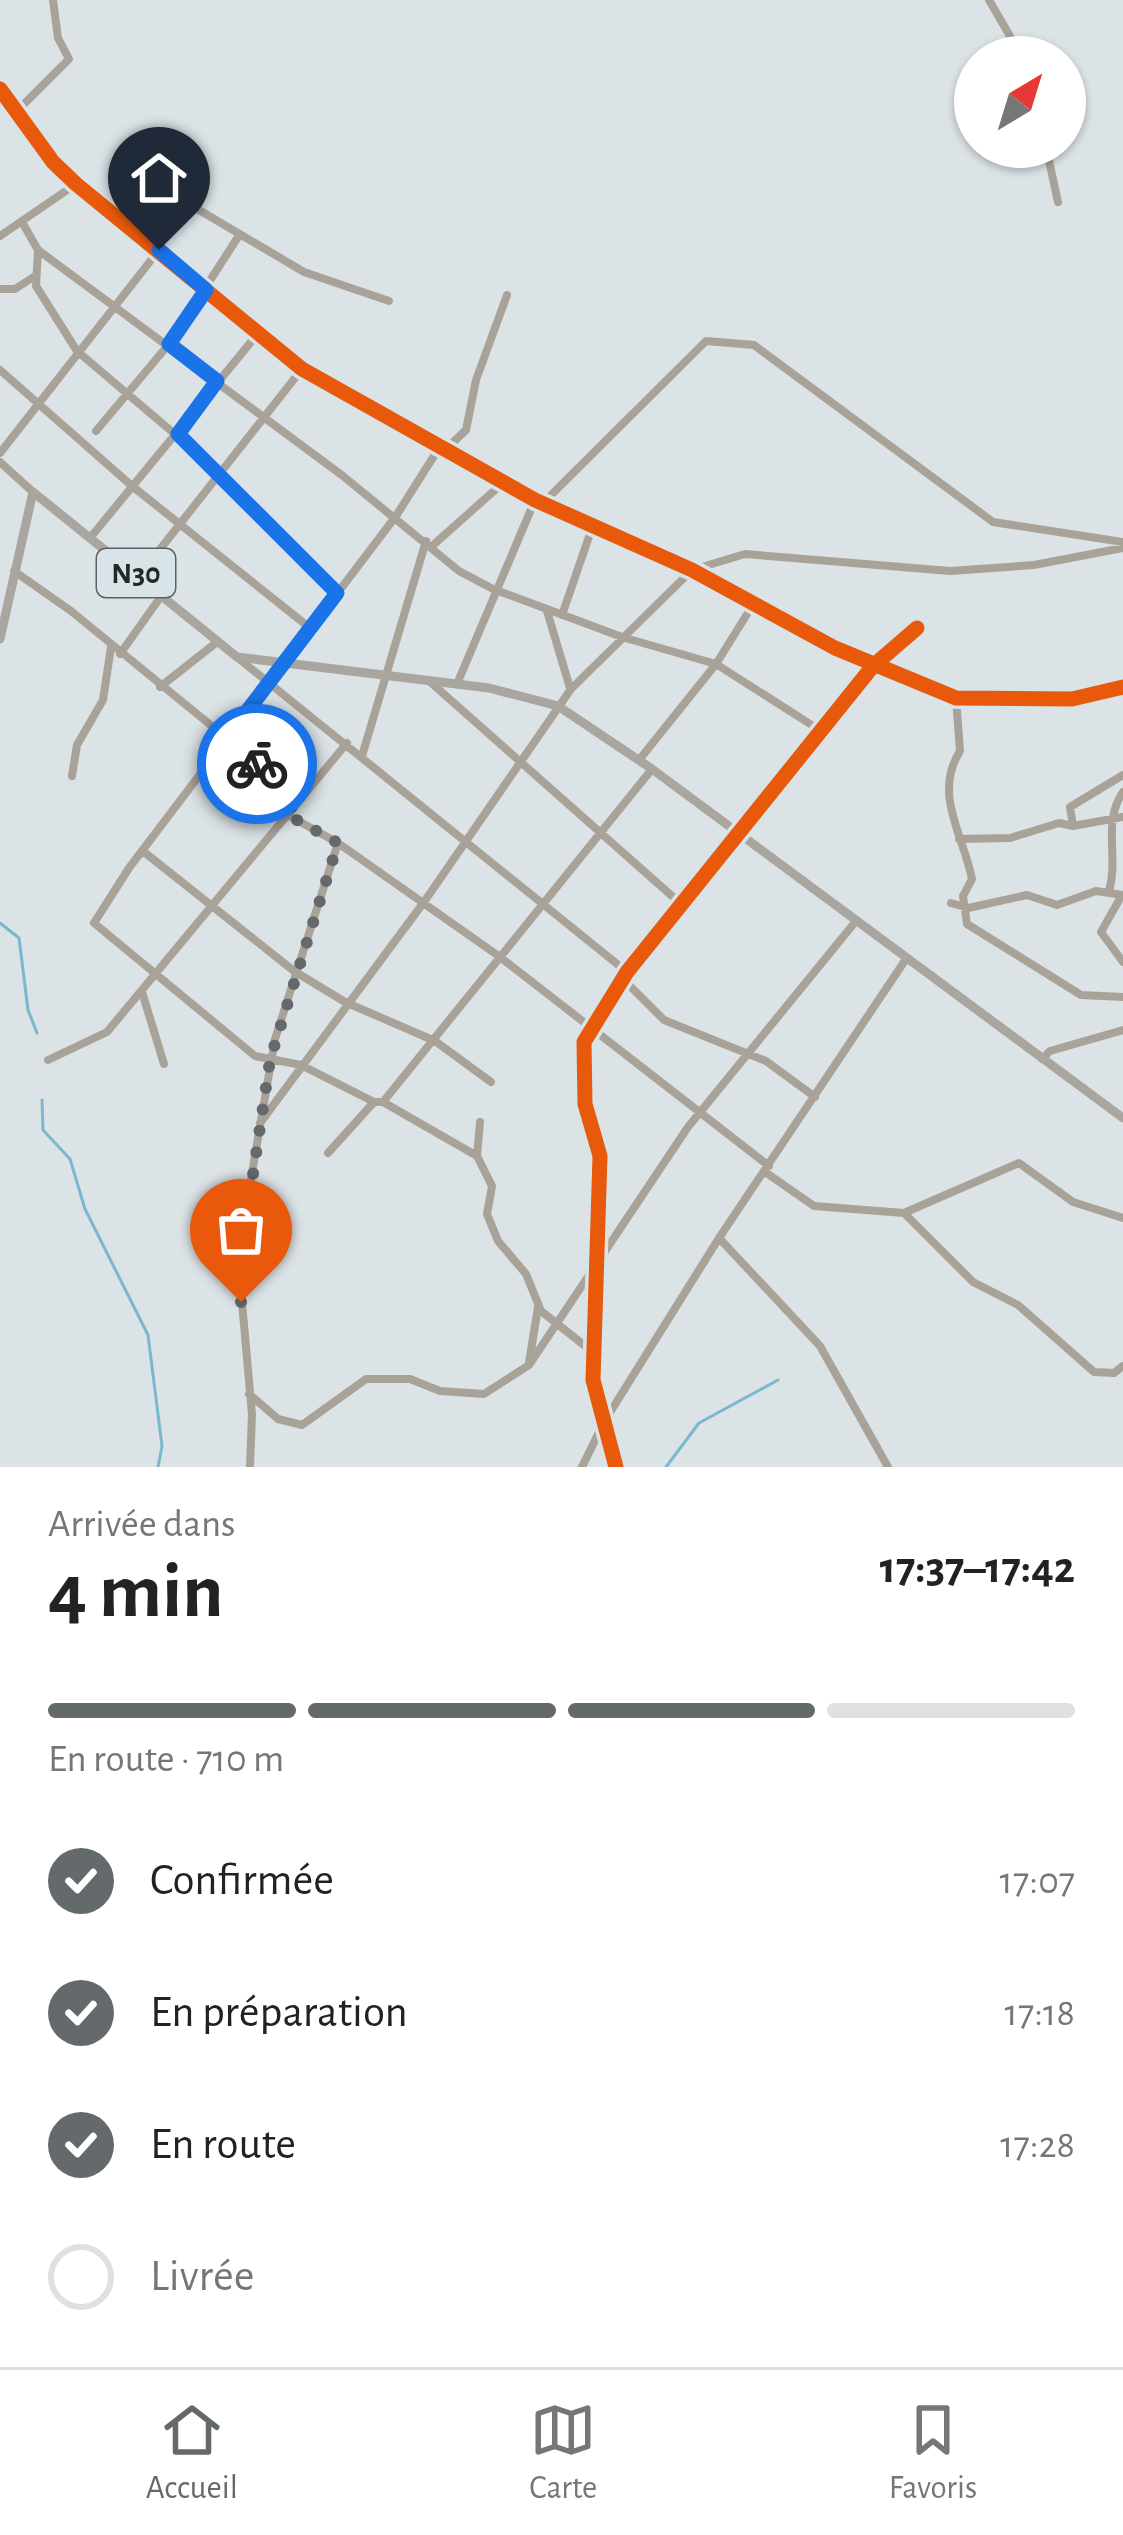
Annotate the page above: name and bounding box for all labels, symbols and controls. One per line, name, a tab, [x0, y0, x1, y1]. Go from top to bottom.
north arrow	[954, 36, 1086, 168]
map controls	[954, 36, 1086, 168]
pin	[108, 127, 210, 250]
icon: home	[126, 145, 192, 211]
road number: N30	[97, 549, 175, 597]
courier	[197, 704, 317, 824]
icon: bike	[224, 731, 290, 797]
pin	[190, 1179, 292, 1302]
icon: bag	[208, 1197, 274, 1263]
text: Arrivée dans	[48, 1505, 235, 1544]
text: 17:37–17:42	[880, 1546, 1075, 1591]
text: 4 min	[48, 1554, 224, 1632]
text: En route · 710 m	[48, 1740, 284, 1779]
icon: check	[48, 1848, 114, 1914]
text: Confirmée	[150, 1858, 334, 1903]
text: 17:07	[1000, 1862, 1075, 1901]
icon: check	[48, 1980, 114, 2046]
text: En préparation	[150, 1990, 408, 2035]
text: 17:18	[1004, 1994, 1075, 2033]
icon: check	[48, 2112, 114, 2178]
text: En route	[150, 2122, 296, 2167]
text: 17:28	[1000, 2126, 1075, 2165]
text: Livrée	[150, 2254, 255, 2299]
tab: Accueil	[146, 2397, 238, 2509]
tab: Carte	[529, 2397, 597, 2509]
tab: Favoris	[889, 2397, 977, 2509]

